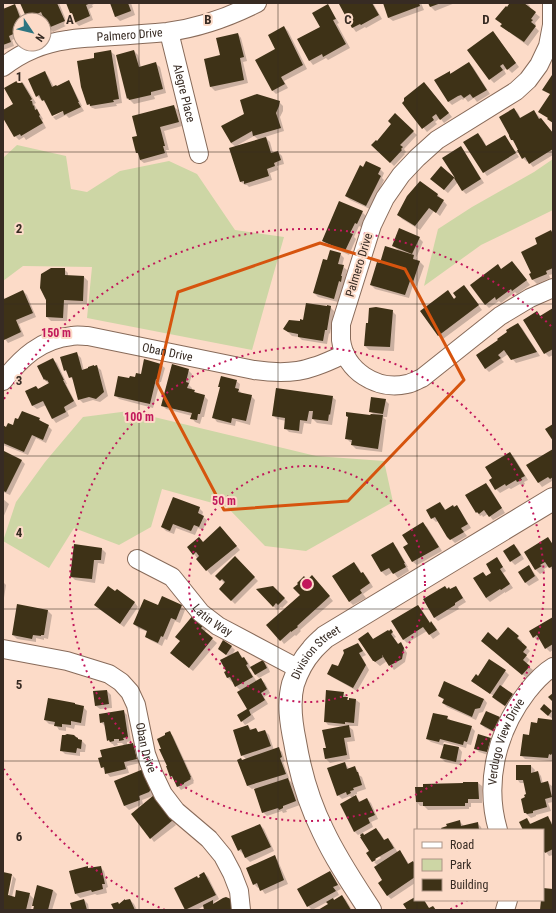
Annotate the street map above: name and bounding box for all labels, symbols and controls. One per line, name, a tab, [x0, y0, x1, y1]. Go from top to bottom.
north arrow	[12, 12, 52, 52]
text: A	[66, 12, 74, 27]
text: B	[204, 12, 212, 27]
text: C	[344, 12, 352, 27]
text: D	[482, 12, 490, 27]
street label: Palmero Drive	[96, 25, 164, 44]
text: N	[32, 31, 47, 44]
street label: Alegre Place	[170, 63, 198, 124]
text: 1	[16, 69, 22, 84]
text: 2	[16, 221, 23, 236]
street label: Palmero Drive	[343, 231, 375, 299]
text: 150 m	[41, 326, 71, 340]
street label: Oban Drive	[141, 340, 194, 364]
text: 3	[16, 373, 22, 388]
text: 100 m	[124, 410, 154, 424]
text: 50 m	[212, 494, 236, 508]
text: 4	[16, 525, 23, 540]
centre of rings	[300, 577, 314, 591]
street label: Latin Way	[190, 601, 235, 639]
street label: Division Street	[288, 622, 343, 681]
text: 5	[16, 677, 23, 692]
street label: Verdugo View Drive	[485, 695, 528, 786]
street label: Oban Drive	[133, 721, 159, 775]
text: 6	[16, 829, 23, 844]
legend	[414, 829, 544, 901]
text: Road	[450, 838, 474, 852]
text: Park	[450, 858, 472, 872]
text: Building	[450, 878, 488, 892]

